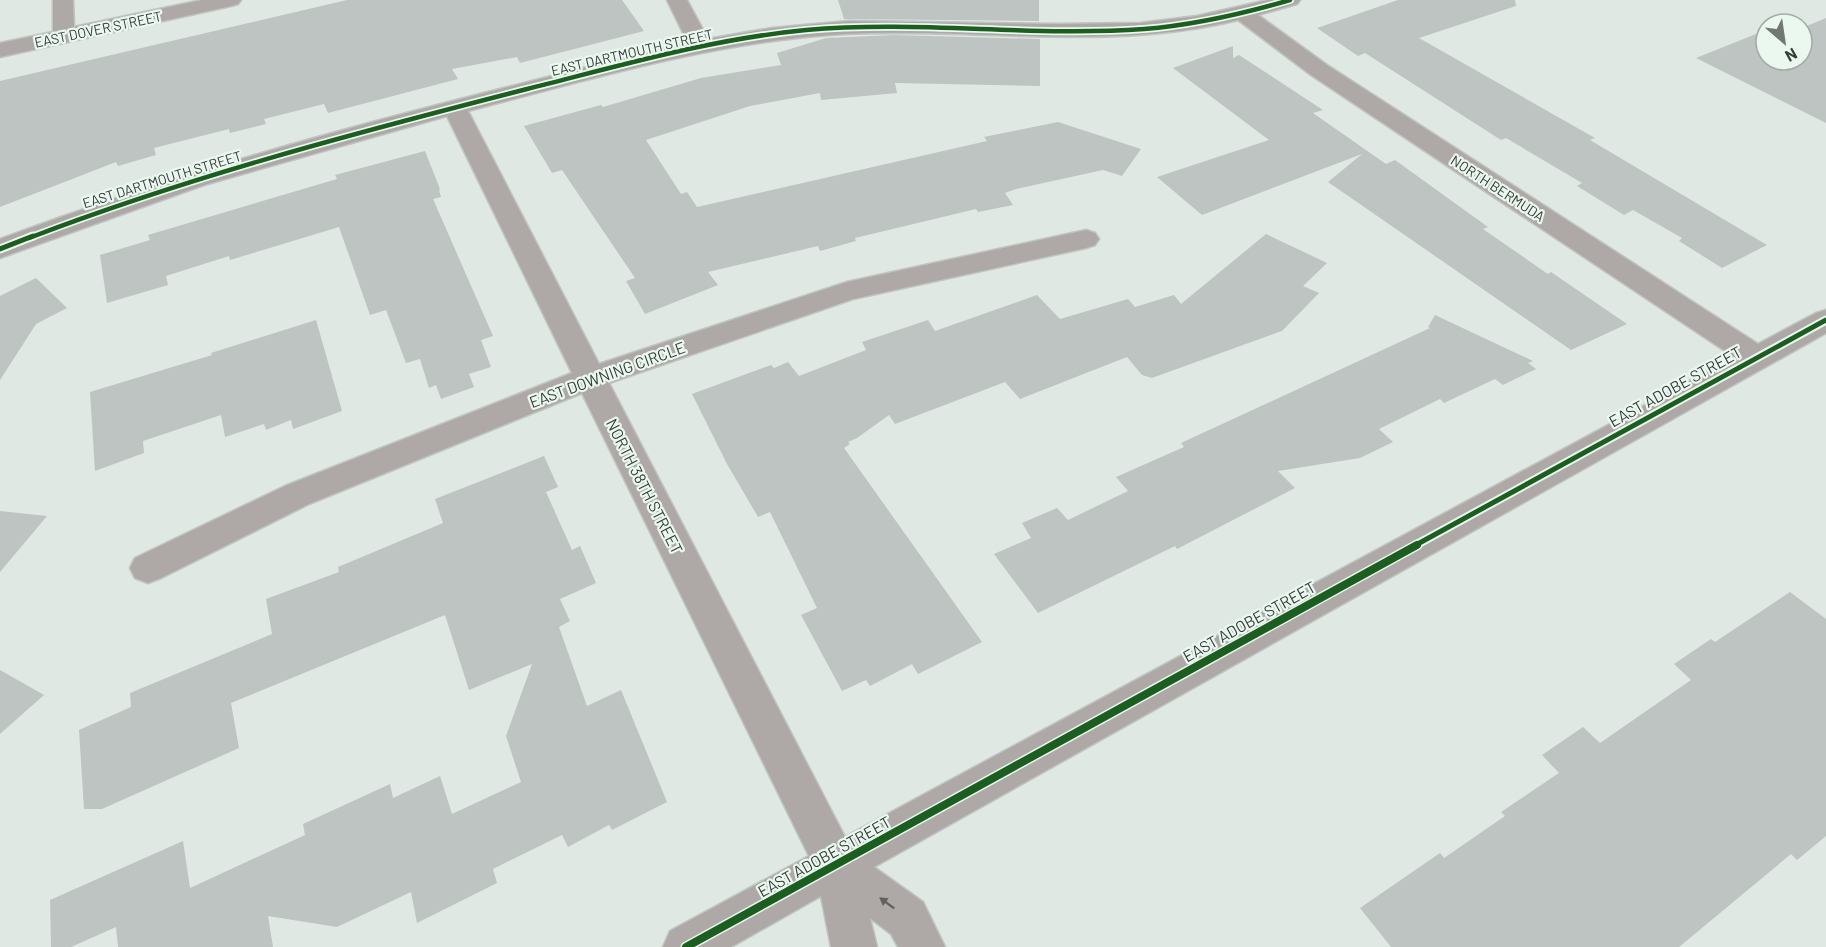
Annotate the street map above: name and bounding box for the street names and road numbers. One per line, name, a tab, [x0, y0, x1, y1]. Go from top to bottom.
street label: EAST DOVER STREET	[33, 7, 163, 51]
street label: EAST DARTMOUTH STREET	[549, 25, 715, 79]
street label: EAST DARTMOUTH STREET	[80, 147, 244, 211]
street label: NORTH BERMUDA	[1448, 151, 1548, 225]
street label: EAST DOWNING CIRCLE	[526, 337, 688, 411]
street label: EAST ADOBE STREET	[1605, 342, 1745, 430]
street label: NORTH 38TH STREET	[603, 415, 687, 557]
street label: EAST ADOBE STREET	[1179, 577, 1319, 665]
street label: EAST ADOBE STREET	[754, 812, 894, 900]

